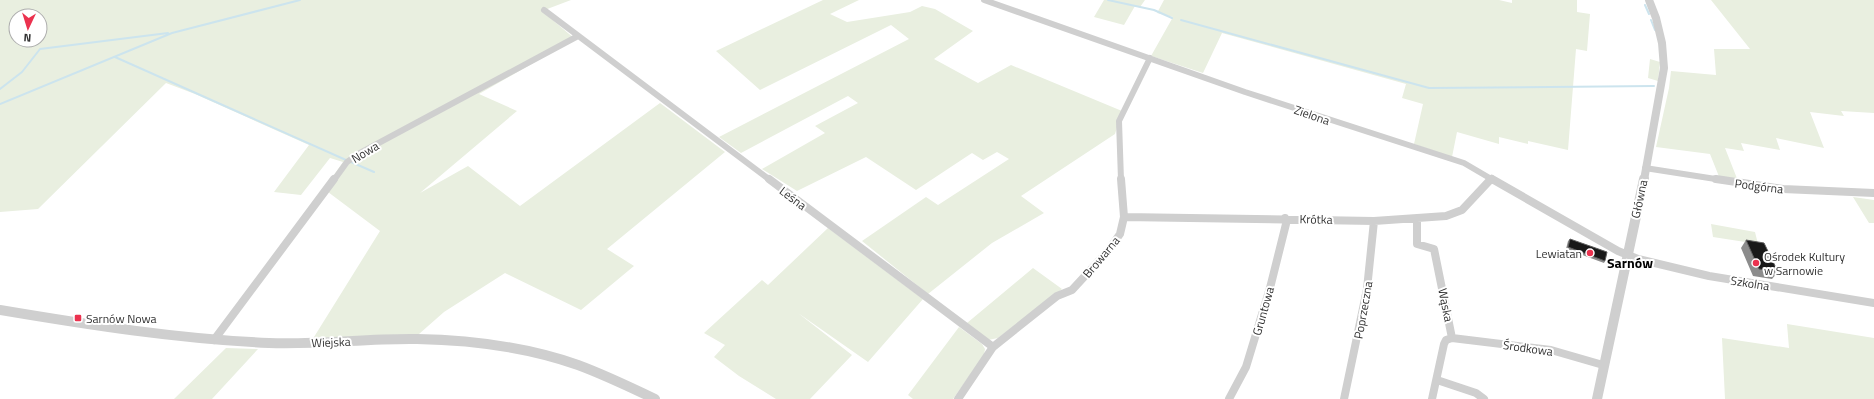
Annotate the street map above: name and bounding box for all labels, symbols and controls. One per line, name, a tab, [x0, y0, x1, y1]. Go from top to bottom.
north arrow	[8, 8, 48, 48]
text: N	[23, 30, 32, 46]
street label: Zielona	[1292, 100, 1332, 130]
street label: Nowa	[347, 136, 383, 168]
street label: Podgórna	[1734, 174, 1784, 198]
street label: Główna	[1626, 178, 1652, 220]
street label: Leśna	[775, 181, 811, 215]
street label: Krótka	[1299, 209, 1333, 229]
street label: Browarna	[1078, 232, 1124, 282]
place label: Lewiatan	[1536, 244, 1582, 263]
place label: Ośrodek Kultury w Sarnowie	[1764, 247, 1845, 280]
marker: Lewiatan	[1585, 248, 1595, 258]
district label: Sarnów	[1607, 252, 1653, 273]
marker: Ośrodek Kultury w Sarnowie	[1751, 258, 1761, 268]
street label: Szkolna	[1729, 271, 1771, 295]
street label: Poprzeczna	[1349, 280, 1377, 340]
street label: Gruntowa	[1247, 284, 1279, 338]
street label: Wąska	[1433, 287, 1459, 323]
place label: Sarnów Nowa	[86, 309, 157, 328]
marker: Sarnów Nowa	[73, 313, 83, 323]
street label: Wiejska	[311, 332, 351, 352]
street label: Środkowa	[1502, 335, 1554, 361]

